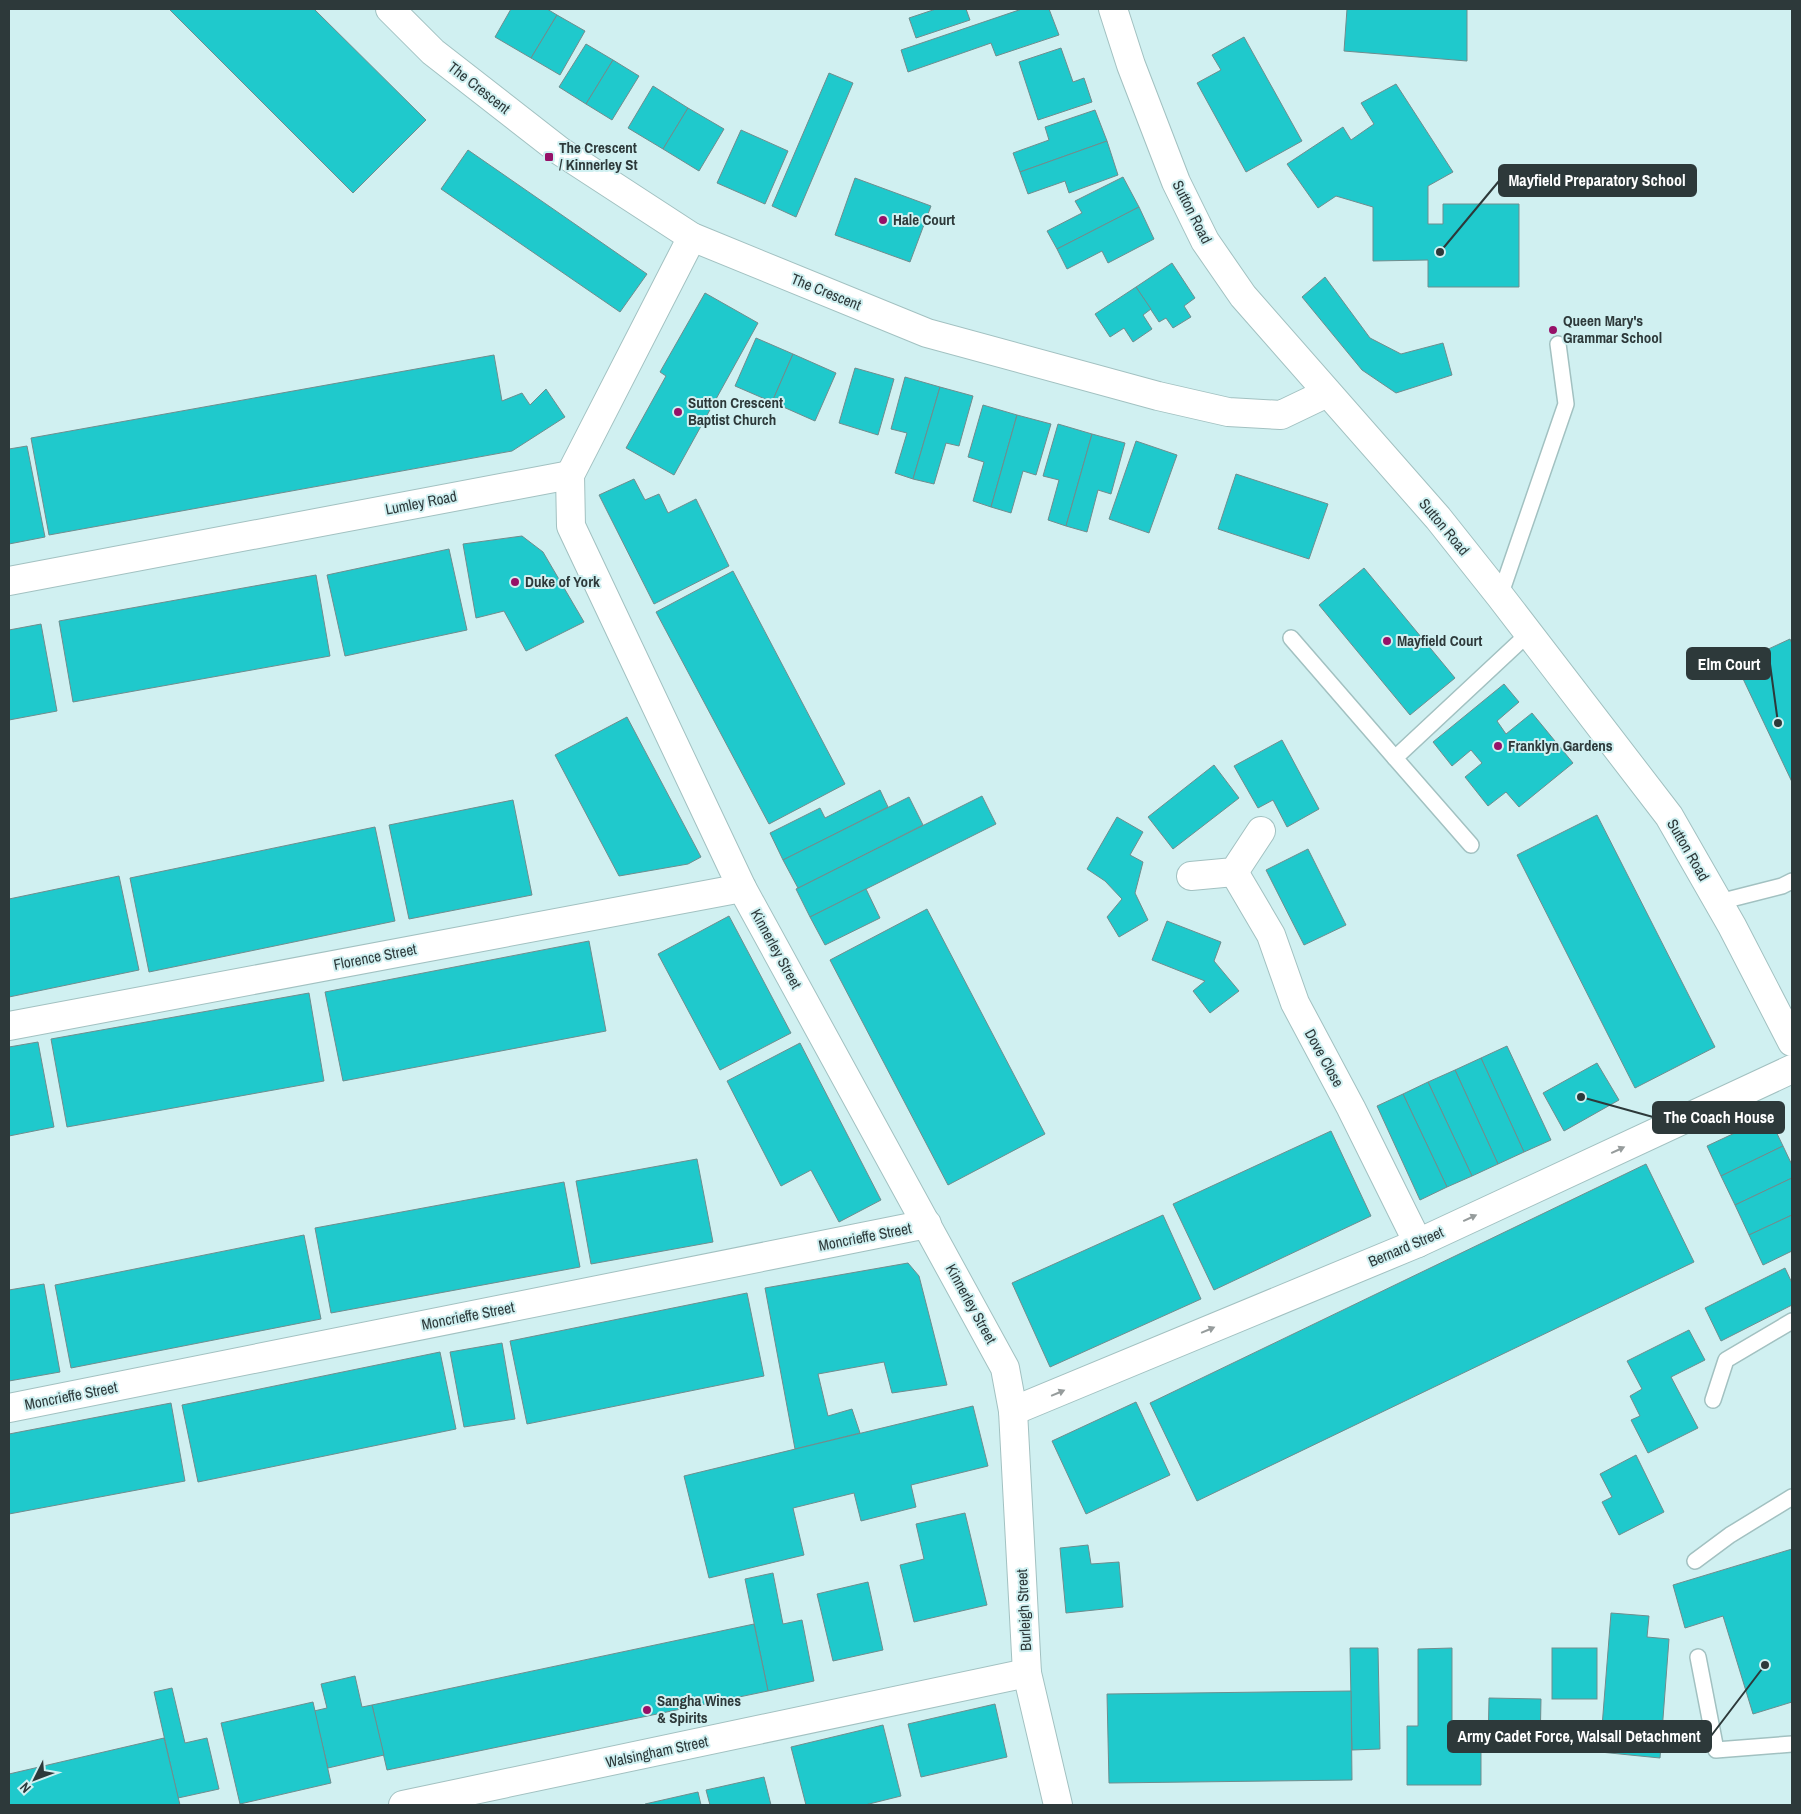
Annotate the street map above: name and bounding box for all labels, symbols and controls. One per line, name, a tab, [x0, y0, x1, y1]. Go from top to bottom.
street label: The Crescent	[444, 57, 515, 119]
place label: The Crescent / Kinnerley St	[559, 137, 638, 175]
marker: The Crescent / Kinnerley St	[543, 151, 555, 163]
callout: Mayfield Preparatory School	[1499, 165, 1696, 196]
text: Mayfield Preparatory School	[1508, 169, 1686, 191]
street label: Sutton Road	[1168, 177, 1217, 247]
place label: Hale Court	[893, 209, 955, 230]
marker: Hale Court	[877, 214, 889, 226]
street label: The Crescent	[788, 268, 865, 315]
place label: Queen Mary's Grammar School	[1563, 310, 1662, 348]
marker: Queen Mary's Grammar School	[1547, 324, 1559, 336]
place label: Sutton Crescent Baptist Church	[688, 392, 783, 430]
marker: Sutton Crescent Baptist Church	[672, 406, 684, 418]
street label: Lumley Road	[383, 485, 458, 520]
street label: Sutton Road	[1414, 494, 1474, 560]
place label: Duke of York	[525, 571, 600, 592]
marker: Duke of York	[509, 576, 521, 588]
place label: Mayfield Court	[1397, 630, 1482, 651]
marker: Mayfield Court	[1381, 635, 1393, 647]
callout: Elm Court	[1687, 648, 1770, 679]
text: Elm Court	[1698, 653, 1761, 675]
place label: Franklyn Gardens	[1508, 735, 1613, 756]
marker: Franklyn Gardens	[1492, 740, 1504, 752]
street label: Sutton Road	[1662, 815, 1715, 885]
street label: Kinnerley Street	[746, 905, 807, 993]
street label: Florence Street	[332, 938, 419, 975]
street label: Dove Close	[1300, 1025, 1349, 1091]
callout: The Coach House	[1653, 1102, 1784, 1133]
text: The Coach House	[1664, 1106, 1774, 1128]
one-way arrow	[1611, 1146, 1625, 1154]
one-way arrow	[1463, 1214, 1477, 1222]
street label: Moncrieffe Street	[817, 1217, 914, 1256]
street label: Bernard Street	[1365, 1221, 1447, 1272]
street label: Kinnerley Street	[941, 1260, 1002, 1348]
street label: Moncrieffe Street	[420, 1296, 517, 1335]
one-way arrow	[1201, 1326, 1216, 1334]
street label: Moncrieffe Street	[23, 1376, 120, 1415]
one-way arrow	[1051, 1388, 1065, 1396]
street label: Burleigh Street	[1011, 1568, 1036, 1652]
place label: Sangha Wines & Spirits	[657, 1690, 741, 1728]
marker: Sangha Wines & Spirits	[641, 1704, 653, 1716]
callout: Army Cadet Force, Walsall Detachment	[1448, 1721, 1711, 1752]
text: Army Cadet Force, Walsall Detachment	[1457, 1725, 1701, 1747]
street label: Walsingham Street	[604, 1730, 711, 1773]
north arrow	[10, 1754, 60, 1804]
text: N	[16, 1779, 35, 1797]

